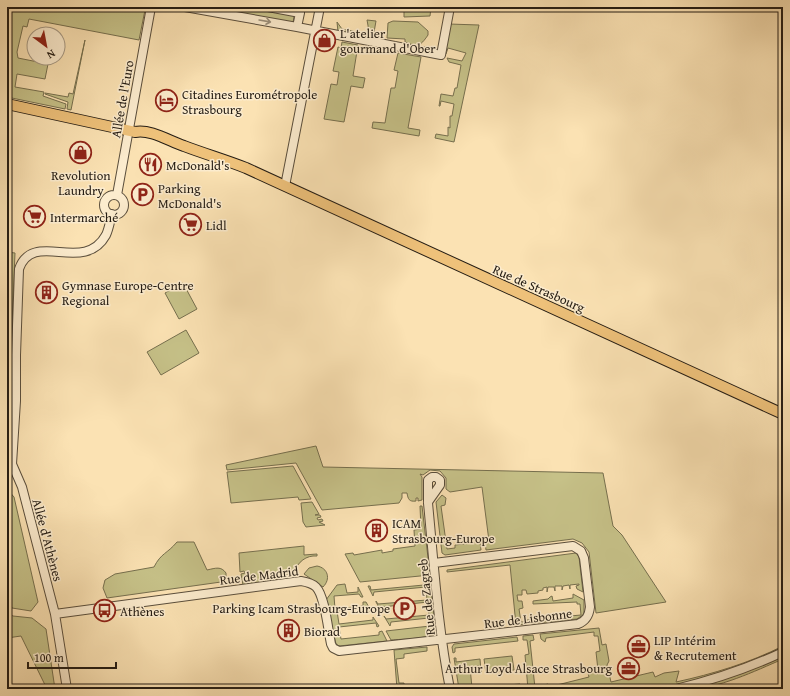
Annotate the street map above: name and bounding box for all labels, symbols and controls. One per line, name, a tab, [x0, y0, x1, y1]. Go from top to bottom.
one-way arrow	[258, 17, 271, 25]
place label: L'atelier gourmand d'Ober	[340, 24, 436, 58]
north arrow	[26, 26, 66, 66]
shop icon: L'atelier gourmand d'Ober	[312, 27, 338, 53]
text: N	[43, 46, 59, 64]
street label: Allée de l'Euro	[106, 58, 139, 139]
place label: Citadines Eurométropole Strasbourg	[182, 85, 317, 119]
hotel icon: Citadines Eurométropole Strasbourg	[153, 88, 179, 114]
shop icon: Revolution Laundry	[68, 140, 94, 166]
restaurant icon: McDonald's	[138, 152, 164, 178]
place label: McDonald's	[166, 156, 230, 175]
place label: Revolution Laundry	[51, 166, 111, 200]
place label: Parking McDonald's	[158, 179, 222, 213]
parking icon: Parking McDonald's	[130, 182, 156, 208]
supermarket icon: Intermarché	[22, 204, 48, 230]
place label: Intermarché	[50, 208, 118, 227]
supermarket icon: Lidl	[178, 212, 204, 238]
place label: Lidl	[206, 216, 227, 235]
street label: Rue de Strasbourg	[490, 260, 588, 317]
place label: Gymnase Europe-Centre Regional	[62, 276, 194, 310]
building icon: Gymnase Europe-Centre Regional	[33, 279, 59, 305]
street label: Allée d'Athènes	[27, 497, 68, 584]
place label: ICAM Strasbourg-Europe	[392, 514, 495, 548]
building icon: ICAM Strasbourg-Europe	[363, 517, 389, 543]
street label: Rue de Zagreb	[413, 557, 440, 636]
street label: Rue de Madrid	[219, 561, 300, 590]
parking icon: Parking Icam Strasbourg-Europe	[392, 595, 418, 621]
bus stop icon: Athènes	[91, 598, 117, 624]
place label: Parking Icam Strasbourg-Europe	[213, 599, 390, 618]
place label: Athènes	[120, 602, 164, 621]
street label: Rue de Lisbonne	[483, 604, 573, 633]
building icon: Biorad	[276, 618, 302, 644]
place label: Biorad	[304, 622, 340, 641]
place label: LIP Intérim & Recrutement	[654, 631, 737, 665]
office icon: LIP Intérim & Recrutement	[625, 634, 651, 660]
scale bar	[28, 644, 116, 670]
text: 100 m	[34, 649, 64, 666]
office icon: Arthur Loyd Alsace Strasbourg	[615, 655, 641, 681]
place label: Arthur Loyd Alsace Strasbourg	[445, 659, 613, 678]

